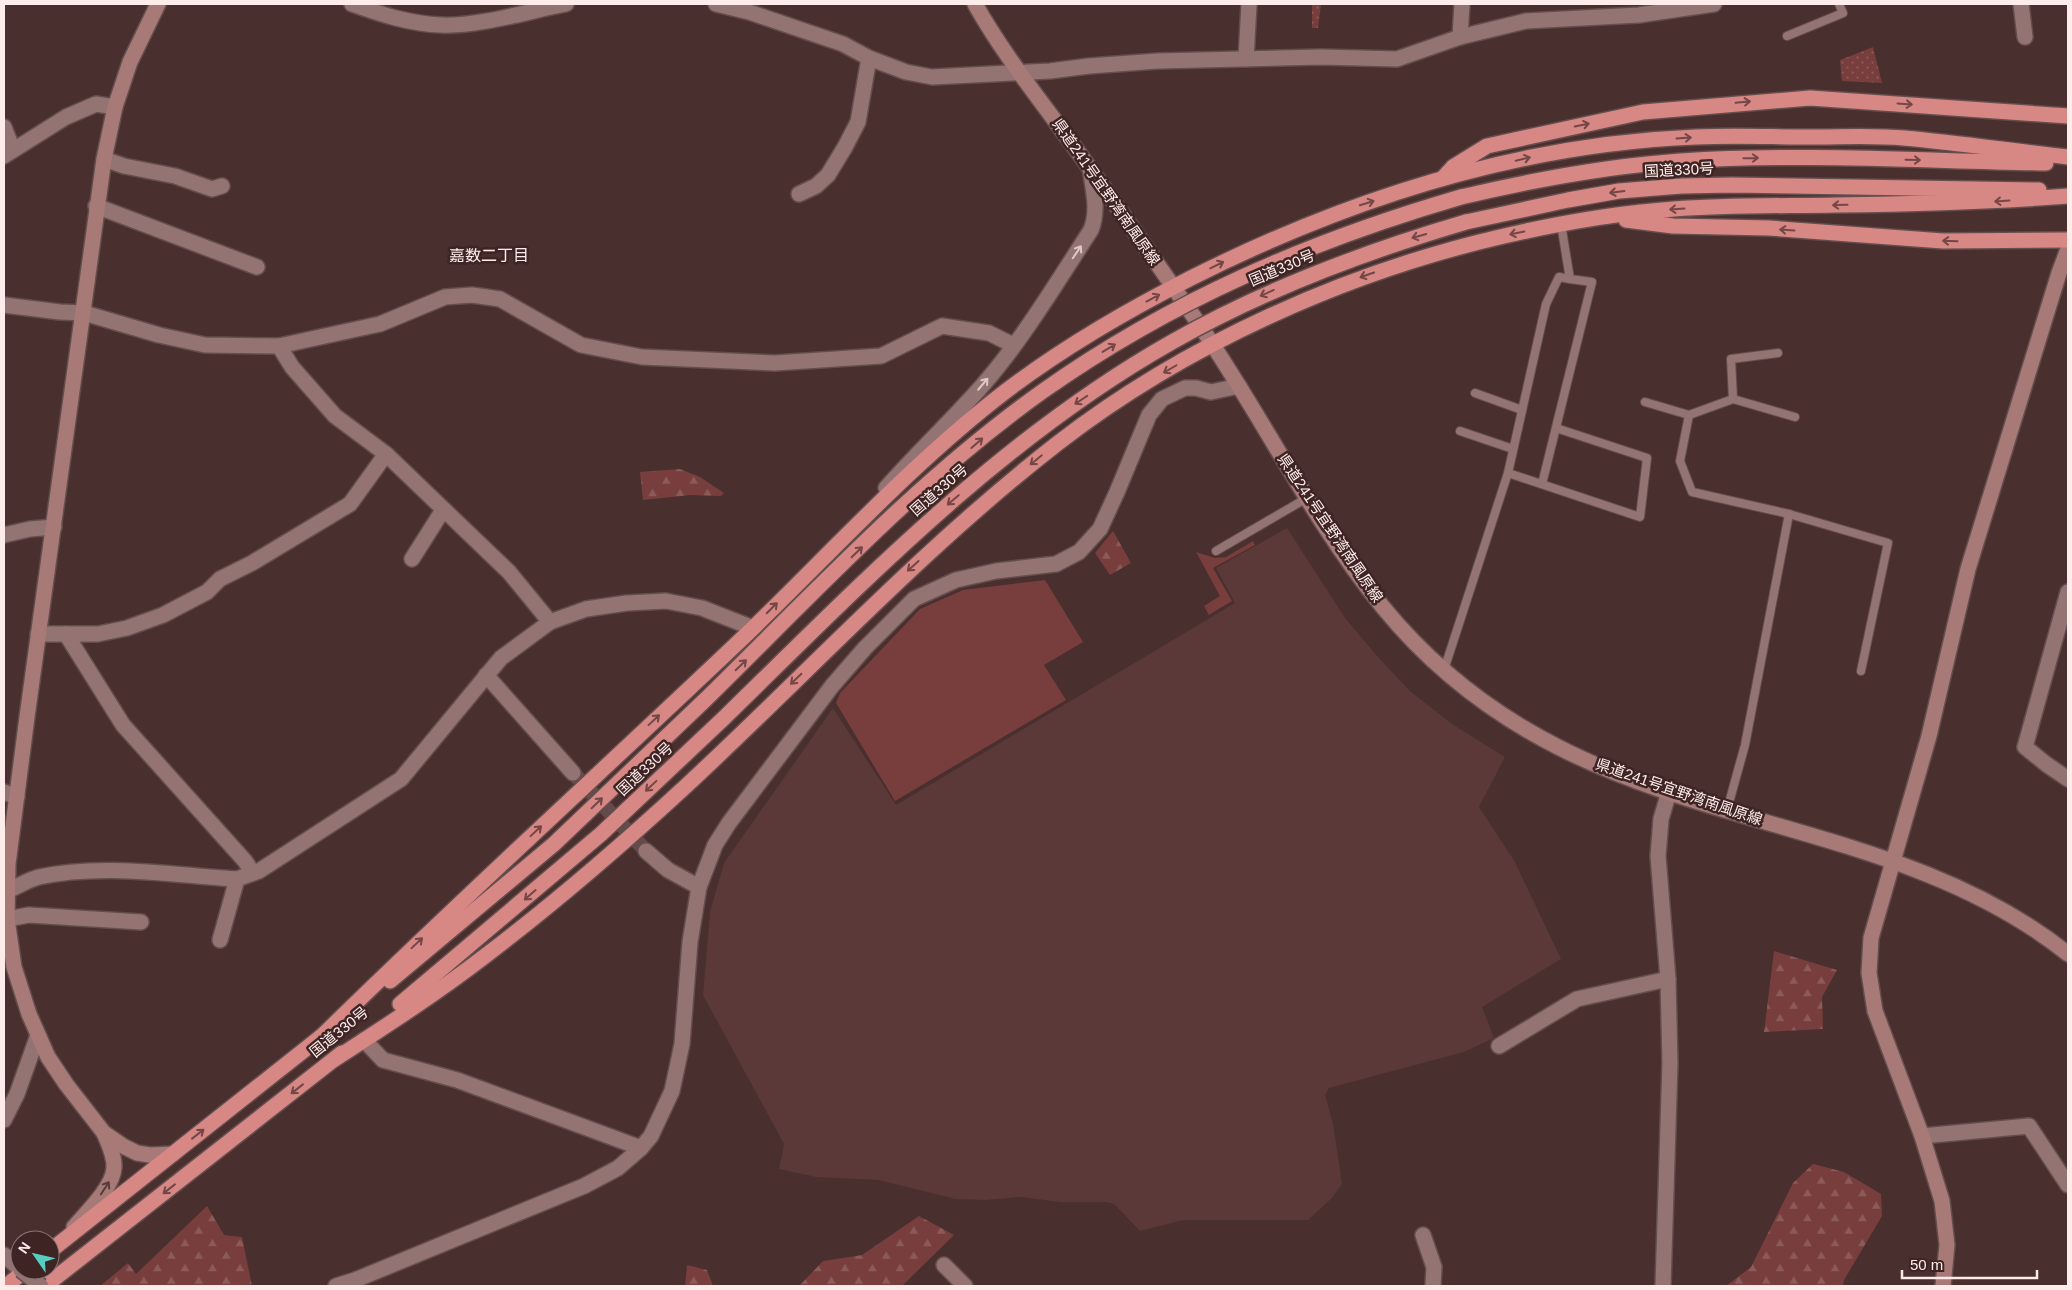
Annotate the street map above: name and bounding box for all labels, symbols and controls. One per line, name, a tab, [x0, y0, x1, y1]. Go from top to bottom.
one-way arrow	[1735, 98, 1751, 107]
one-way arrow	[1897, 99, 1913, 108]
street label: 県道241号宜野湾南風原線	[1049, 115, 1164, 268]
one-way arrow	[1574, 120, 1590, 129]
one-way arrow	[1676, 133, 1692, 142]
one-way arrow	[1742, 153, 1759, 163]
one-way arrow	[1514, 154, 1530, 163]
one-way arrow	[1905, 155, 1921, 165]
street label: 国道330号	[1644, 159, 1714, 180]
one-way arrow	[1610, 187, 1626, 197]
one-way arrow	[1358, 197, 1374, 207]
one-way arrow	[1994, 197, 2010, 206]
one-way arrow	[1832, 200, 1848, 210]
one-way arrow	[1670, 204, 1686, 213]
one-way arrow	[1780, 225, 1796, 234]
one-way arrow	[1509, 229, 1525, 238]
one-way arrow	[1412, 232, 1428, 241]
one-way arrow	[1942, 237, 1958, 246]
one-way arrow	[1072, 245, 1082, 259]
street label: 国道330号	[1246, 246, 1317, 289]
district label: 嘉数二丁目	[449, 247, 529, 264]
one-way arrow	[1209, 260, 1224, 269]
one-way arrow	[1360, 271, 1375, 280]
one-way arrow	[1260, 289, 1275, 299]
one-way arrow	[1145, 293, 1160, 303]
one-way arrow	[1101, 342, 1115, 352]
one-way arrow	[1164, 364, 1178, 374]
one-way arrow	[977, 378, 989, 391]
one-way arrow	[1074, 395, 1088, 405]
one-way arrow	[970, 437, 983, 448]
street label: 県道241号宜野湾南風原線	[1274, 450, 1386, 605]
one-way arrow	[1030, 455, 1043, 466]
street label: 国道330号	[907, 460, 971, 519]
one-way arrow	[947, 495, 960, 506]
one-way arrow	[850, 546, 862, 558]
one-way arrow	[907, 561, 920, 572]
one-way arrow	[766, 602, 778, 615]
one-way arrow	[734, 659, 747, 671]
one-way arrow	[790, 673, 802, 685]
one-way arrow	[648, 714, 661, 726]
street label: 国道330号	[613, 739, 676, 799]
street label: 県道241号宜野湾南風原線	[1594, 755, 1765, 828]
one-way arrow	[645, 780, 658, 792]
one-way arrow	[591, 797, 604, 809]
one-way arrow	[529, 825, 542, 837]
one-way arrow	[524, 889, 537, 901]
one-way arrow	[411, 937, 424, 949]
street label: 国道330号	[306, 1003, 371, 1060]
one-way arrow	[290, 1083, 303, 1094]
one-way arrow	[191, 1129, 205, 1139]
one-way arrow	[100, 1181, 110, 1195]
one-way arrow	[163, 1184, 176, 1195]
north arrow	[10, 1230, 60, 1280]
text: N	[15, 1239, 34, 1256]
scale bar	[1902, 1248, 2037, 1280]
text: 50 m	[1910, 1256, 1943, 1273]

